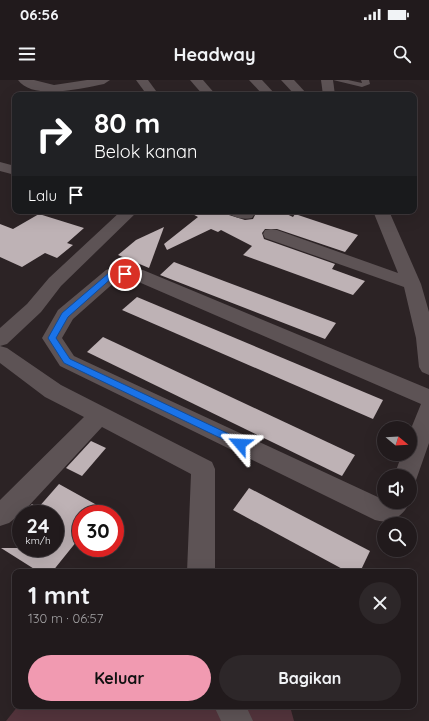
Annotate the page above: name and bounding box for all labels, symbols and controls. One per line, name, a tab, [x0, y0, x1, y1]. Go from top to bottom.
text: 06:56	[20, 5, 59, 24]
icon: menu	[16, 43, 38, 65]
text: Headway	[173, 43, 256, 66]
icon: search	[391, 43, 413, 65]
text: 80 m	[94, 105, 160, 140]
icon: right	[28, 108, 80, 160]
text: Belok kanan	[94, 140, 197, 163]
icon: arrive	[65, 184, 87, 206]
text: Lalu	[28, 186, 57, 205]
pin	[108, 257, 142, 291]
icon: arrive	[114, 263, 136, 285]
north arrow	[377, 421, 417, 461]
map controls	[377, 421, 417, 557]
position arrow	[219, 423, 261, 465]
button: sound	[377, 469, 417, 509]
speed limit sign: 30	[72, 505, 124, 557]
text: 24	[26, 513, 50, 538]
button: search	[377, 517, 417, 557]
text: km/h	[25, 534, 51, 547]
text: 1 mnt	[28, 580, 90, 610]
button: close	[359, 582, 401, 624]
text: 130 m · 06:57	[28, 610, 103, 626]
button: Keluar	[28, 655, 211, 701]
button: Bagikan	[219, 655, 401, 701]

